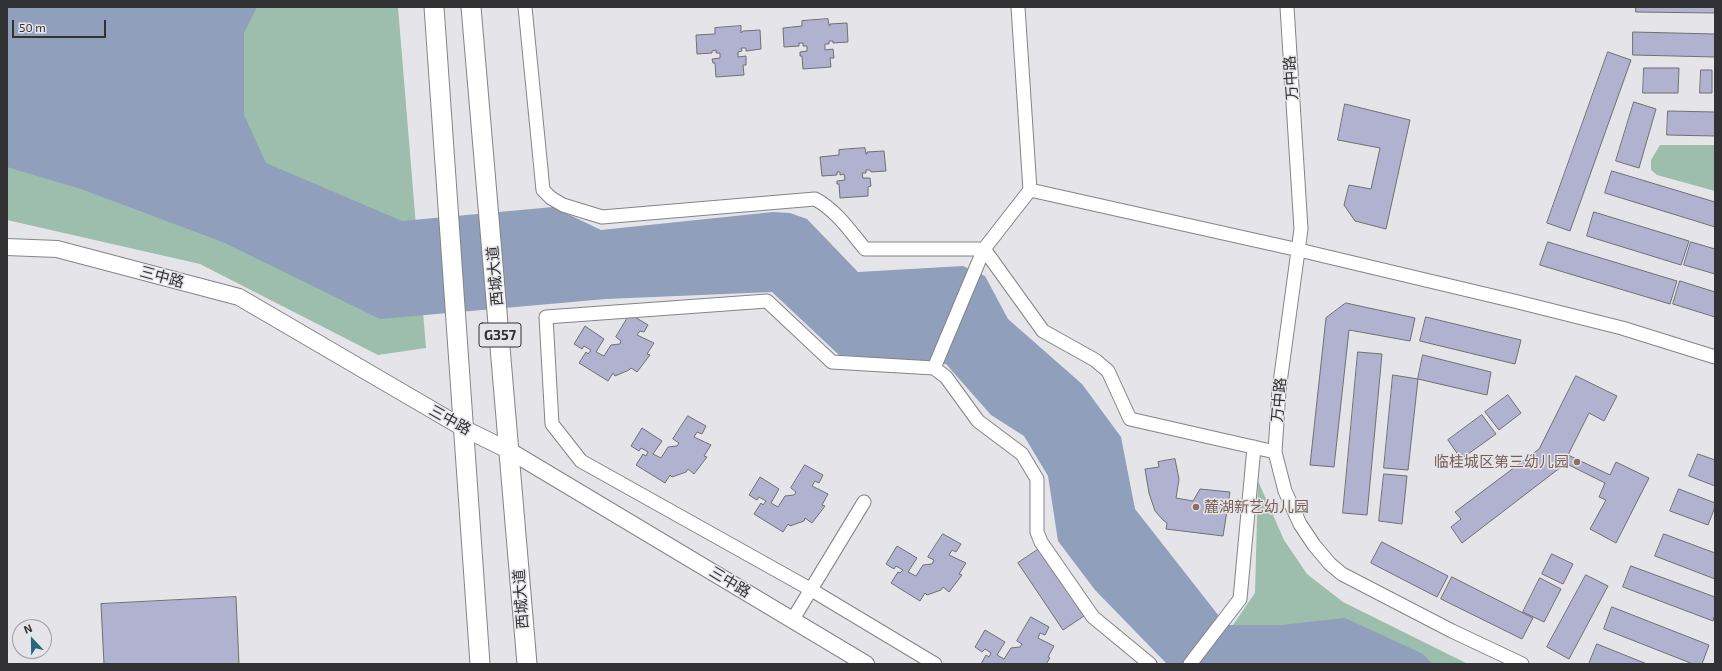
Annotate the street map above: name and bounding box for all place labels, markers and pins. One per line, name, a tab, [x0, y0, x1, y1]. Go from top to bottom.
place label: 临桂城区第三幼儿园	[1434, 453, 1569, 471]
marker: 临桂城区第三幼儿园	[1572, 457, 1582, 467]
place label: 麓湖新艺幼儿园	[1204, 498, 1309, 516]
marker: 麓湖新艺幼儿园	[1191, 502, 1201, 512]

